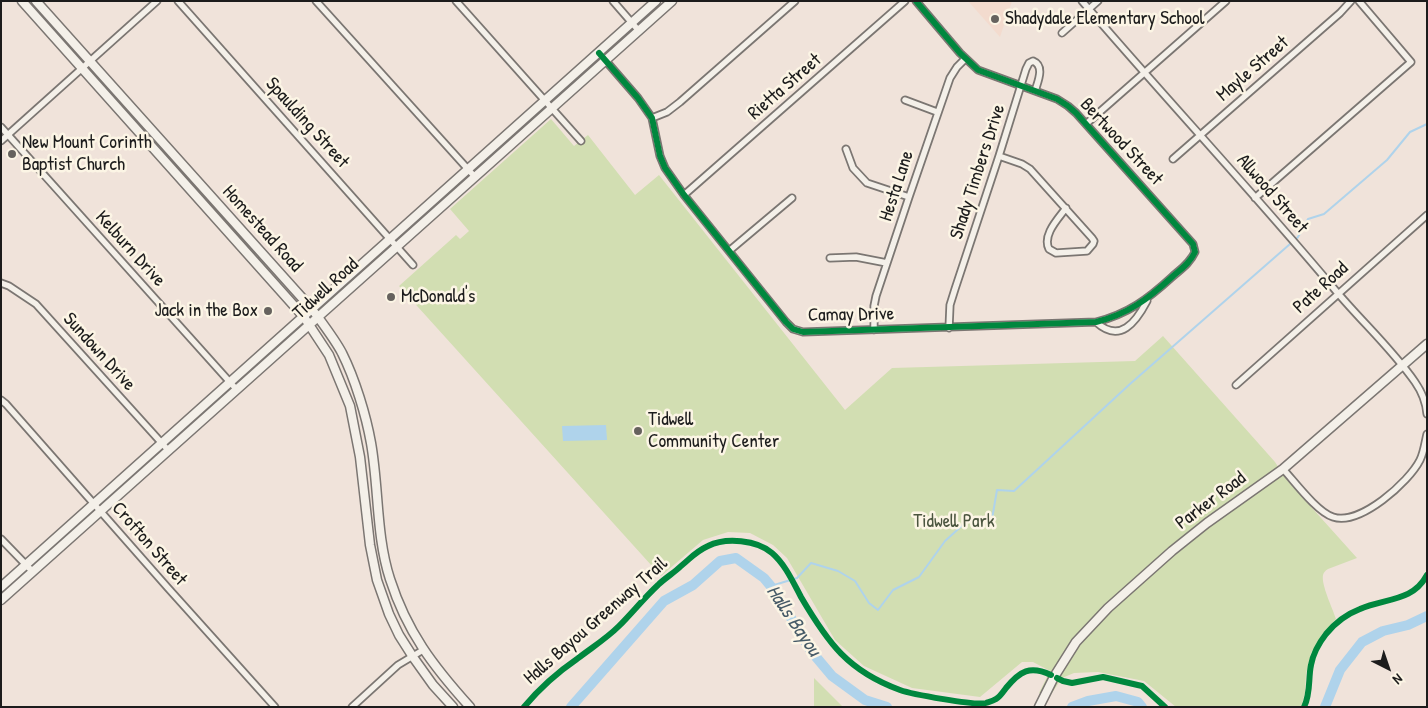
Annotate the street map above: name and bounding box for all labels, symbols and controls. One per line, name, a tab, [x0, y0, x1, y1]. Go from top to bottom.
place label: Shadydale Elementary School	[1005, 8, 1205, 30]
marker: Shadydale Elementary School	[989, 13, 1001, 25]
street label: Mayle Street	[1212, 32, 1294, 106]
street label: Rietta Street	[744, 49, 826, 125]
street label: Spaulding Street	[260, 73, 354, 173]
street label: Bertwood Street	[1075, 94, 1167, 190]
street label: Shady Timbers Drive	[945, 102, 1011, 242]
place label: New Mount Corinth Baptist Church	[22, 132, 152, 176]
marker: New Mount Corinth Baptist Church	[6, 148, 18, 160]
street label: Hesta Lane	[875, 148, 919, 224]
street label: Allwood Street	[1231, 150, 1313, 238]
street label: Homestead Road	[217, 181, 307, 277]
street label: Kelburn Drive	[90, 206, 170, 292]
street label: Tidwell Road	[288, 254, 364, 324]
street label: Pate Road	[1289, 257, 1353, 319]
place label: McDonald's	[401, 286, 475, 308]
marker: McDonald's	[385, 291, 397, 303]
place label: Jack in the Box	[154, 300, 258, 322]
street label: Camay Drive	[808, 303, 894, 327]
marker: Jack in the Box	[262, 305, 274, 317]
street label: Sundown Drive	[58, 308, 140, 396]
place label: Tidwell Community Center	[648, 409, 779, 453]
marker: Tidwell Community Center	[632, 425, 644, 437]
street label: Parker Road	[1171, 467, 1251, 535]
street label: Crofton Street	[106, 497, 192, 591]
park label: Tidwell Park	[913, 511, 995, 533]
street label: Halls Bayou Greenway Trail	[520, 552, 672, 690]
water label: Halls Bayou	[761, 581, 825, 661]
north arrow	[1363, 643, 1413, 693]
text: N	[1389, 670, 1407, 689]

